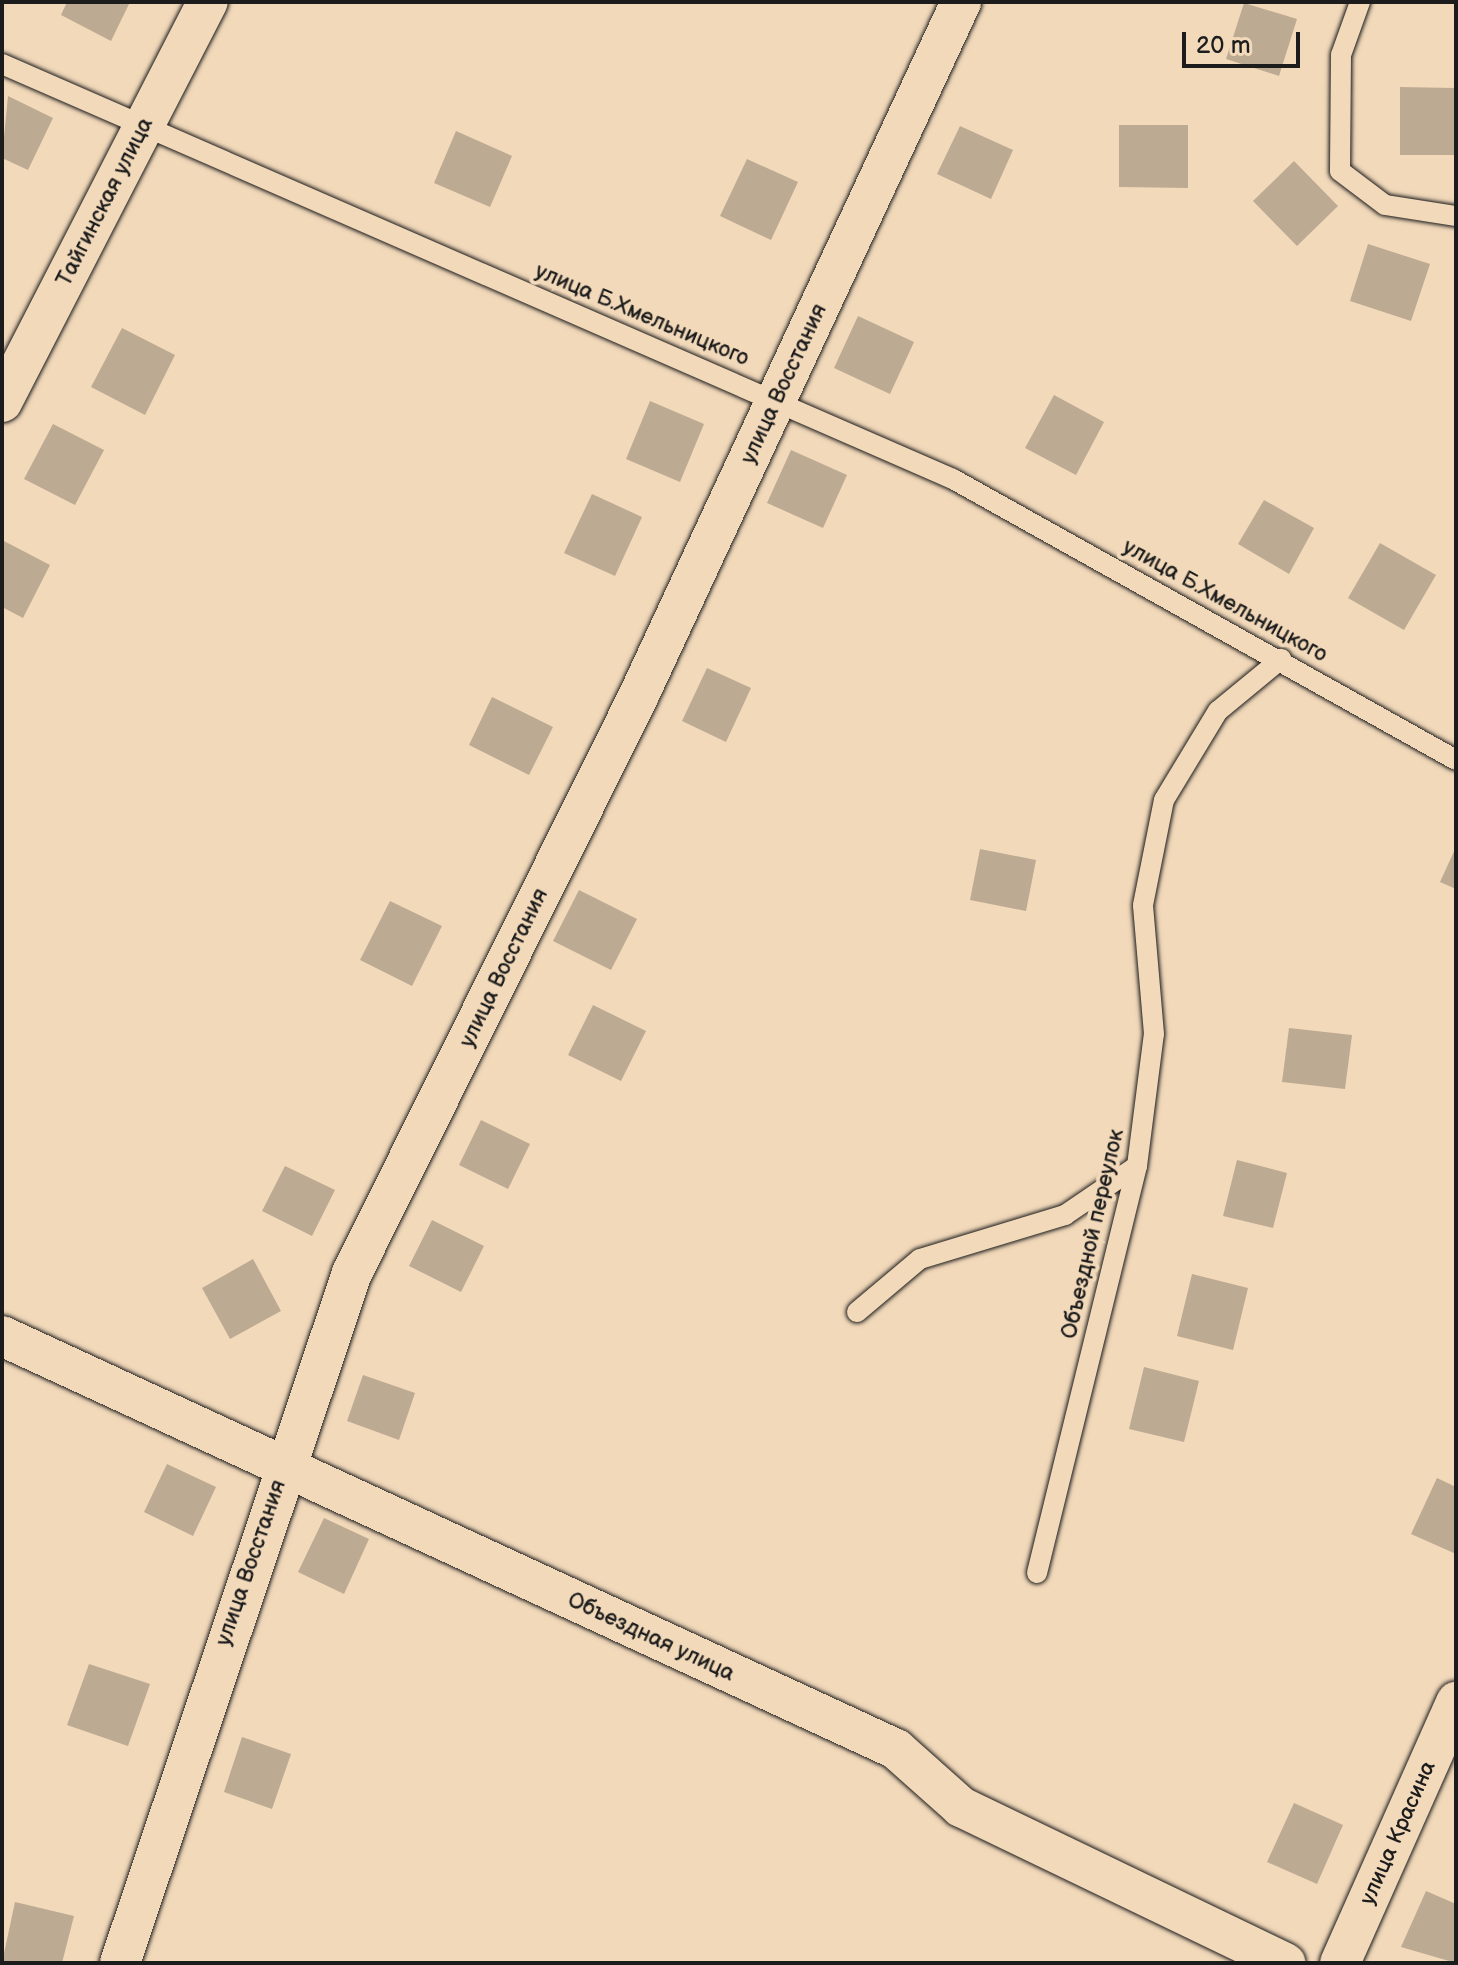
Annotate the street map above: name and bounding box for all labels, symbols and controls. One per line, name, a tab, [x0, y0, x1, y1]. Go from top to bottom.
scale bar	[1186, 16, 1304, 66]
text: 20 m	[1196, 31, 1251, 60]
street label: Тайгинская улица	[51, 113, 159, 291]
street label: улица Б.Хмельницкого	[531, 258, 753, 372]
street label: улица Восстания	[735, 300, 833, 468]
street label: улица Б.Хмельницкого	[1118, 534, 1332, 668]
street label: улица Восстания	[454, 884, 554, 1052]
street label: Объездной переулок	[1056, 1127, 1130, 1341]
street label: улица Восстания	[210, 1477, 292, 1649]
street label: Объездная улица	[563, 1587, 739, 1687]
street label: улица Красина	[1354, 1757, 1442, 1909]

